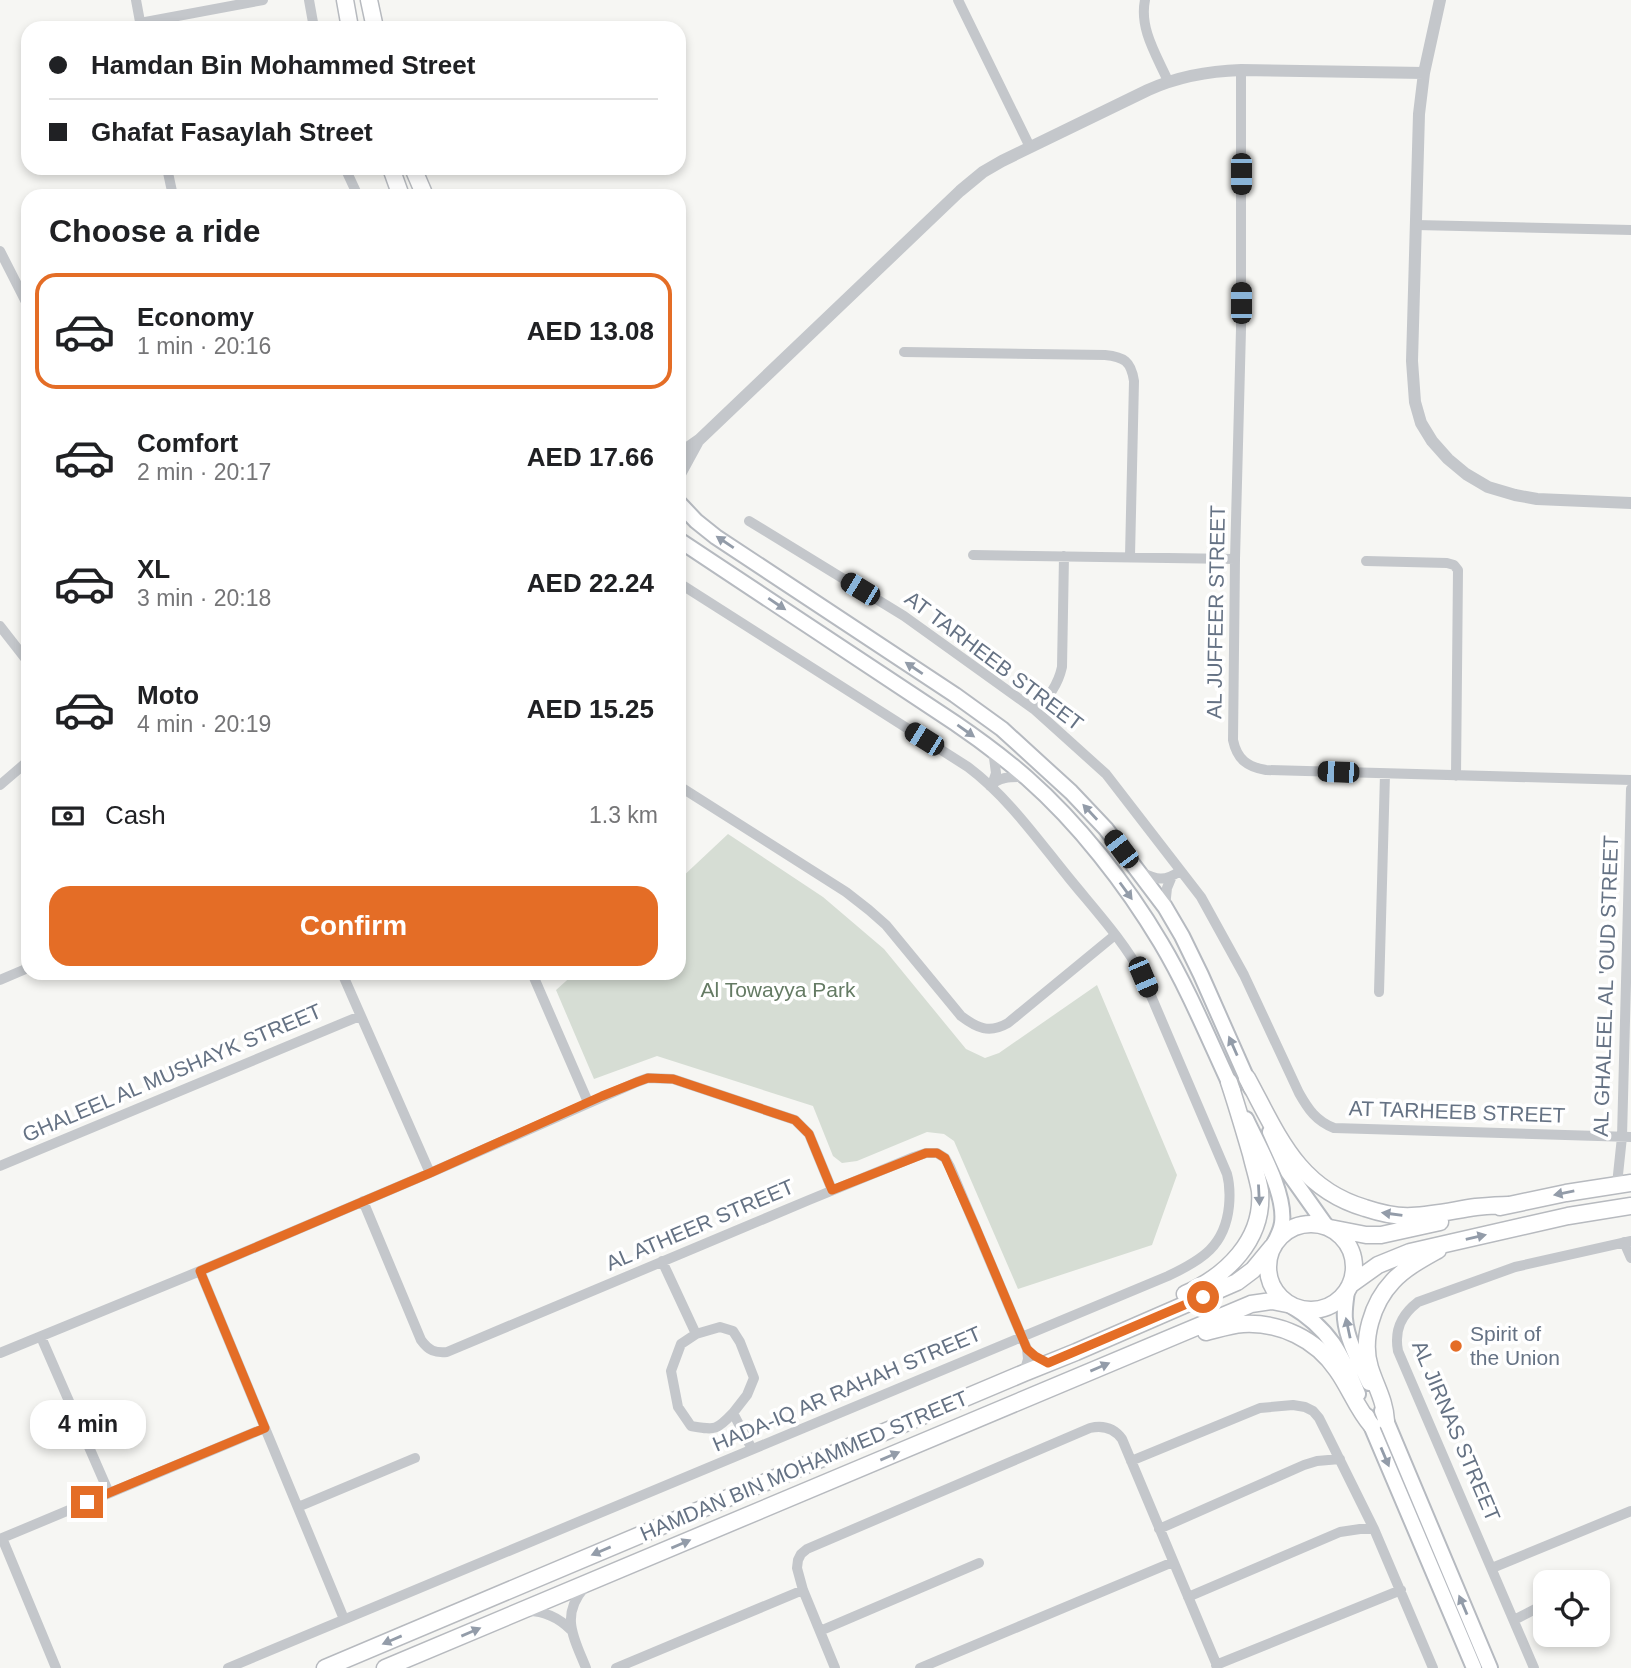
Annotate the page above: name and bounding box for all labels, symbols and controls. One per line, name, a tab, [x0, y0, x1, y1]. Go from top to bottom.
text: Hamdan Bin Mohammed Street	[91, 50, 475, 80]
text: Ghafat Fasaylah Street	[91, 117, 373, 147]
car	[1231, 153, 1252, 195]
text: Choose a ride	[49, 213, 261, 249]
car	[1231, 282, 1252, 324]
icon: car	[53, 300, 116, 363]
text: Economy	[137, 302, 254, 332]
text: AED 13.08	[527, 316, 654, 346]
text: 1 min · 20:16	[137, 333, 271, 359]
icon: car	[53, 426, 116, 489]
text: Comfort	[137, 428, 238, 458]
text: AED 17.66	[527, 442, 654, 472]
text: 2 min · 20:17	[137, 459, 271, 485]
street label: AL JUFFEER STREET	[1202, 505, 1229, 719]
one-way arrow	[716, 535, 734, 549]
icon: car	[53, 552, 116, 615]
text: XL	[137, 554, 170, 584]
text: AED 22.24	[527, 568, 654, 598]
car	[837, 569, 884, 609]
text: 3 min · 20:18	[137, 585, 271, 611]
street label: AT TARHEEB STREET	[901, 586, 1088, 735]
one-way arrow	[767, 598, 787, 611]
one-way arrow	[905, 662, 924, 675]
icon: car	[53, 678, 116, 741]
text: Moto	[137, 680, 199, 710]
text: AED 15.25	[527, 694, 654, 724]
text: 4 min · 20:19	[137, 711, 271, 737]
car	[901, 719, 948, 759]
one-way arrow	[957, 724, 975, 738]
car	[1317, 761, 1360, 783]
icon: cash	[49, 797, 87, 835]
text: Cash	[105, 800, 166, 830]
text: 1.3 km	[589, 802, 658, 828]
one-way arrow	[1082, 804, 1098, 821]
car	[1100, 826, 1143, 872]
street label: AL GHALEEL AL 'OUD STREET	[1589, 835, 1622, 1137]
one-way arrow	[1119, 882, 1133, 900]
button: Confirm	[49, 886, 658, 966]
car	[1126, 954, 1161, 1000]
park label: Al Towayya Park	[701, 978, 856, 1001]
street label: GHALEEL AL MUSHAYK STREET	[19, 999, 325, 1146]
one-way arrow	[1227, 1036, 1239, 1056]
street label: AT TARHEEB STREET	[1348, 1096, 1566, 1127]
street label: AL ATHEER STREET	[602, 1174, 797, 1275]
one-way arrow	[1253, 1184, 1264, 1206]
one-way arrow	[1553, 1188, 1575, 1199]
one-way arrow	[1381, 1209, 1403, 1220]
one-way arrow	[1465, 1231, 1487, 1242]
route start	[1187, 1281, 1219, 1313]
one-way arrow	[1342, 1317, 1353, 1339]
street label: HADA-IQ AR RAHAH STREET	[709, 1321, 985, 1456]
place label: Spirit of the Union	[1470, 1322, 1560, 1369]
street label: AL JIRNAS STREET	[1408, 1337, 1505, 1525]
marker: Spirit of the Union	[1448, 1338, 1464, 1354]
one-way arrow	[1090, 1361, 1110, 1373]
street label: HAMDAN BIN MOHAMMED STREET	[637, 1386, 971, 1545]
callout: 4 min	[29, 1400, 145, 1450]
text: 4 min	[58, 1411, 118, 1437]
one-way arrow	[1379, 1446, 1390, 1467]
one-way arrow	[880, 1450, 901, 1461]
route end	[71, 1486, 103, 1518]
one-way arrow	[670, 1538, 691, 1549]
one-way arrow	[591, 1546, 612, 1557]
map controls	[1533, 1570, 1610, 1647]
button: locate	[1533, 1570, 1610, 1647]
one-way arrow	[1458, 1594, 1469, 1615]
one-way arrow	[461, 1627, 482, 1638]
one-way arrow	[381, 1635, 402, 1646]

